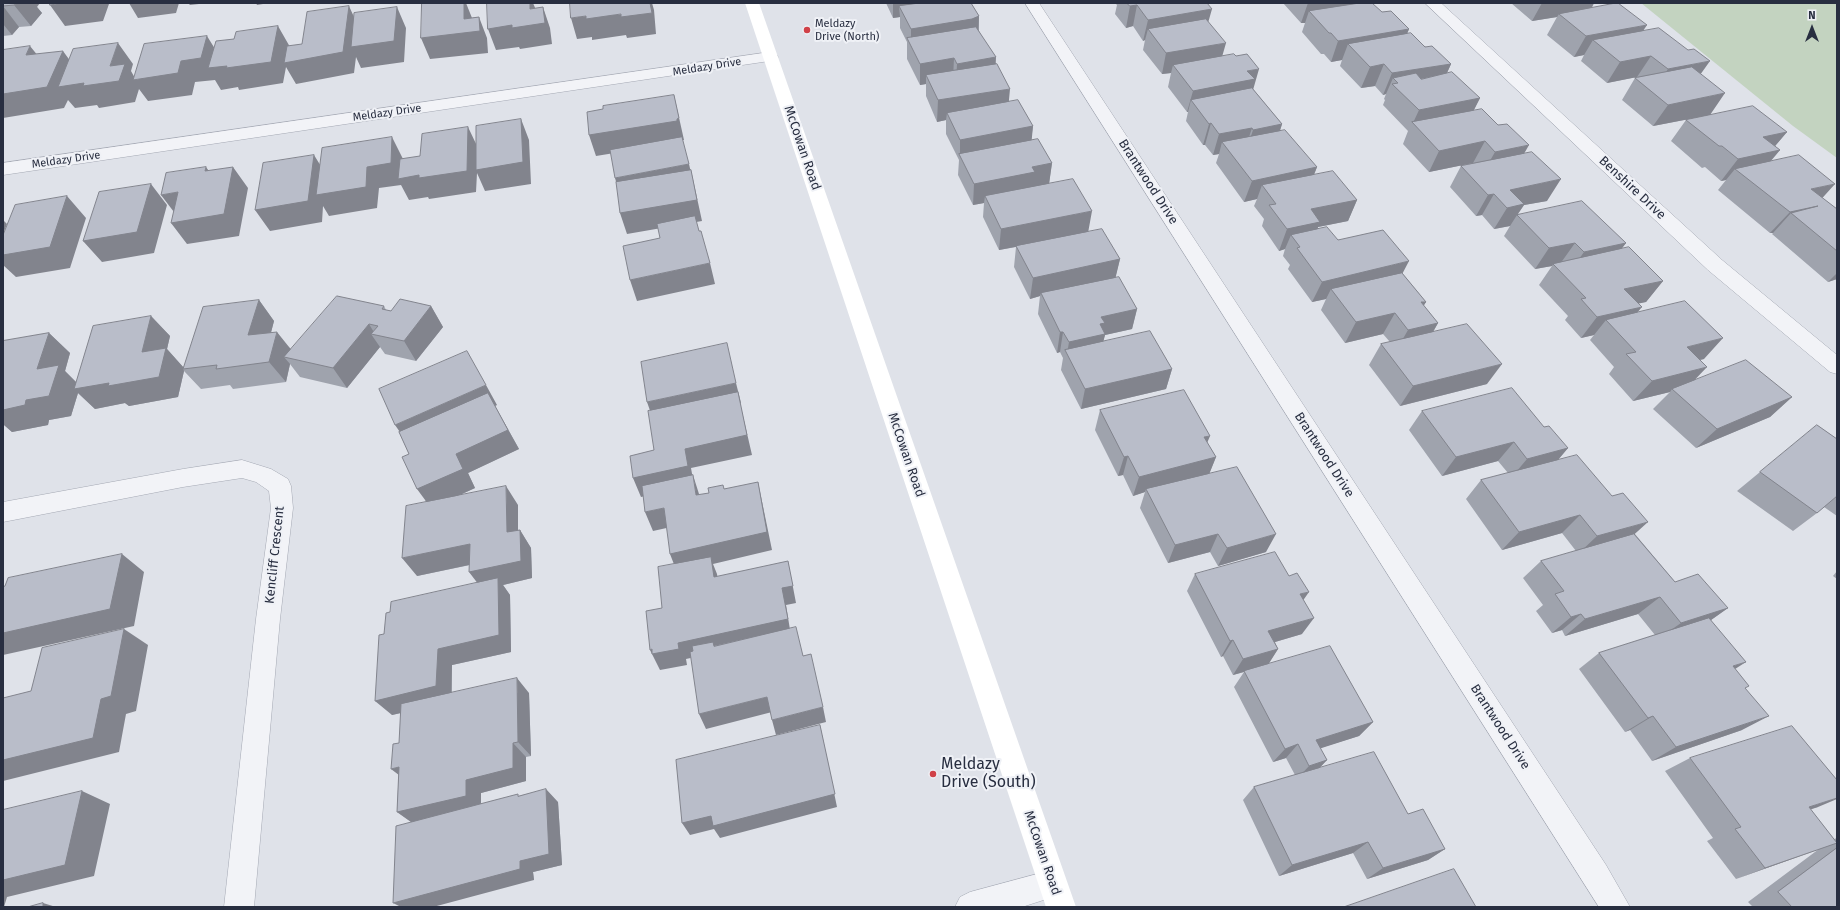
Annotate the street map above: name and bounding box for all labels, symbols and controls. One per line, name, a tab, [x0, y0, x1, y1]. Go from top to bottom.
north arrow	[1792, 8, 1832, 48]
text: N	[1808, 9, 1816, 22]
place label: Meldazy Drive (North)	[815, 17, 879, 43]
marker: Meldazy Drive (North)	[802, 25, 812, 35]
street label: Meldazy Drive	[672, 55, 742, 79]
street label: Meldazy Drive	[352, 102, 422, 124]
street label: McCowan Road	[780, 104, 824, 192]
street label: Brantwood Drive	[1115, 137, 1181, 227]
street label: Meldazy Drive	[31, 149, 101, 171]
street label: Benshire Drive	[1595, 153, 1669, 223]
street label: Brantwood Drive	[1291, 410, 1357, 500]
street label: McCowan Road	[884, 411, 928, 499]
street label: Kencliff Crescent	[262, 505, 288, 605]
street label: Brantwood Drive	[1467, 682, 1533, 772]
place label: Meldazy Drive (South)	[941, 755, 1036, 793]
marker: Meldazy Drive (South)	[928, 769, 938, 779]
street label: McCowan Road	[1020, 809, 1064, 897]

